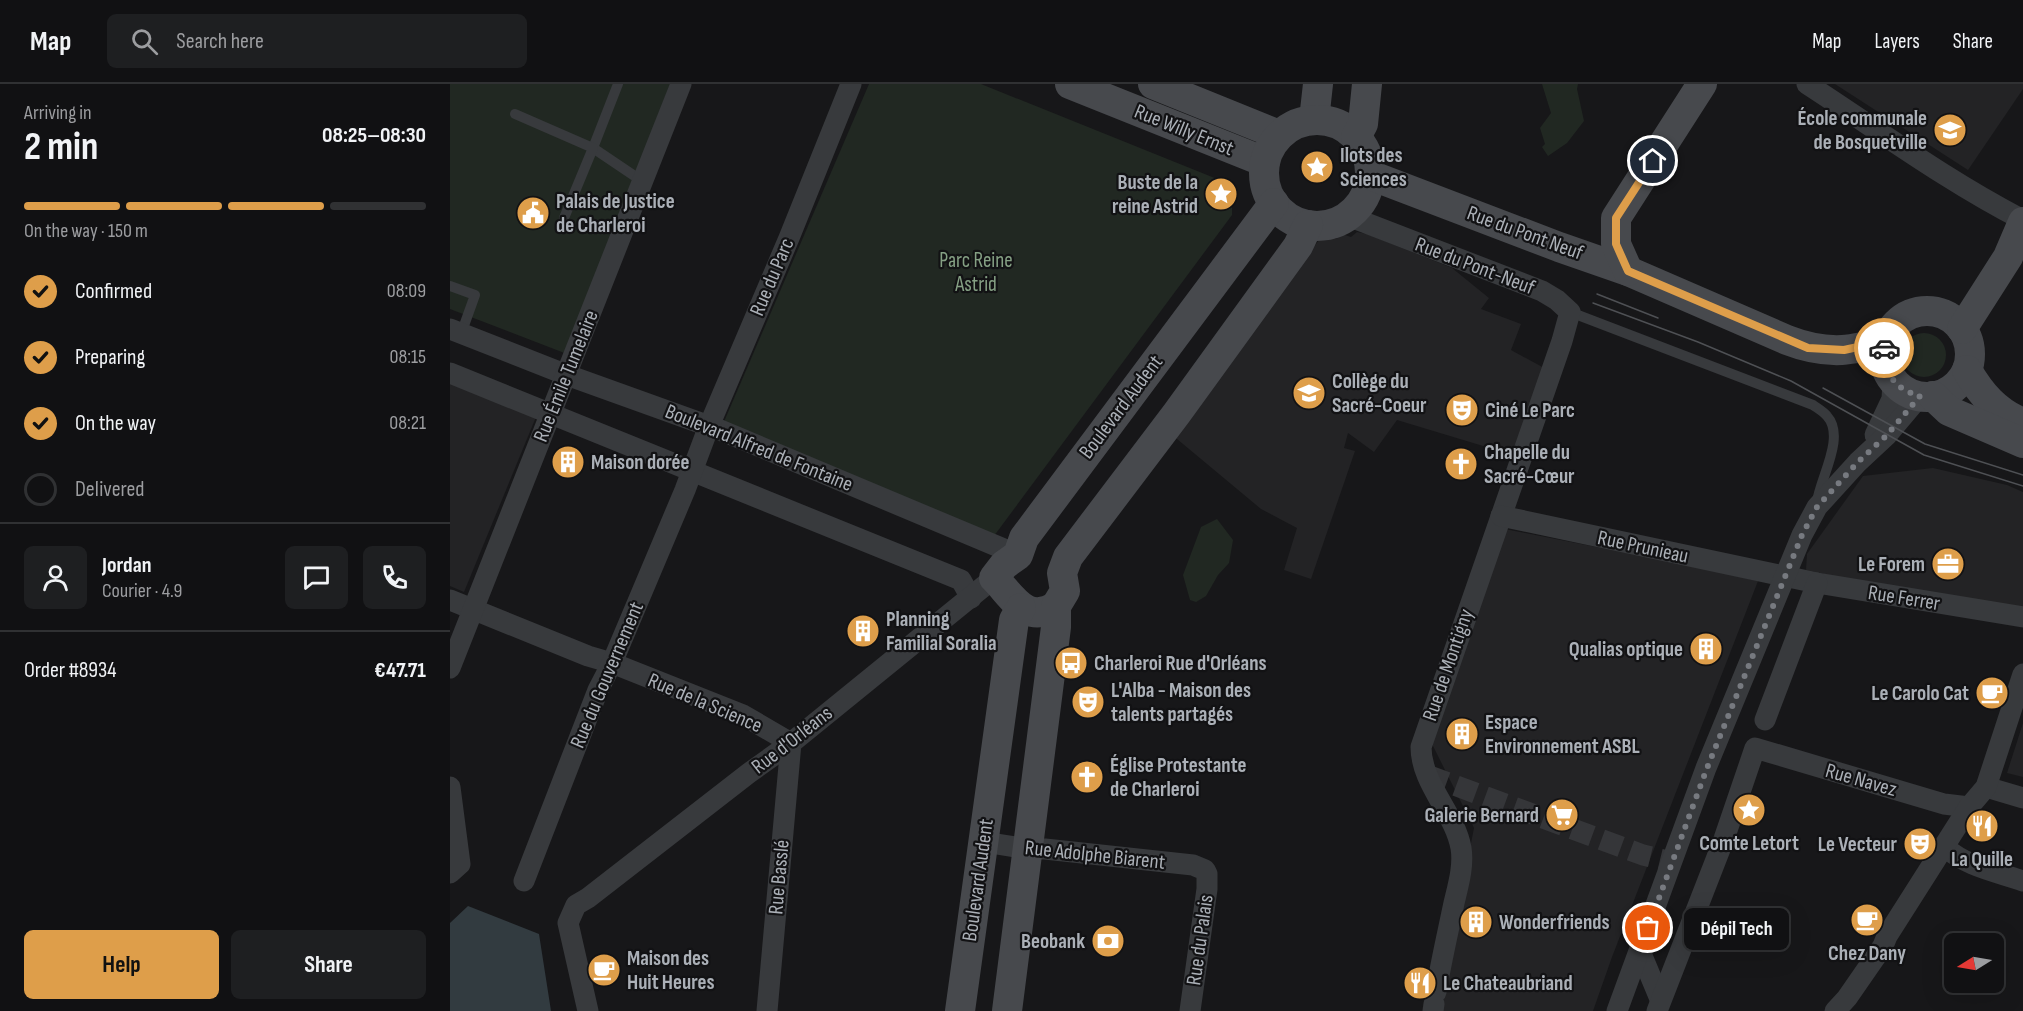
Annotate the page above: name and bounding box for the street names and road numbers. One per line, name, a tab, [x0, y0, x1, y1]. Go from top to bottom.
street label: Rue Willy Ernst	[1131, 99, 1237, 161]
street label: Rue du Pont Neuf	[1464, 200, 1587, 266]
street label: Rue du Pont-Neuf	[1412, 232, 1539, 301]
street label: Rue du Parc	[744, 234, 800, 320]
street label: Rue Émile Tumelaire	[528, 307, 604, 445]
street label: Boulevard Audent	[1074, 350, 1168, 464]
street label: Boulevard Alfred de Fontaine	[662, 399, 856, 497]
street label: Rue Prunieau	[1595, 525, 1691, 569]
street label: Rue Ferrer	[1866, 580, 1942, 616]
street label: Rue du Gouvernement	[565, 598, 649, 752]
street label: Rue de Montigny	[1417, 606, 1479, 724]
street label: Rue de la Science	[644, 668, 766, 738]
street label: Rue d'Orléans	[747, 701, 837, 779]
street label: Rue Navez	[1823, 758, 1900, 802]
street label: Boulevard Audent	[957, 817, 999, 943]
street label: Rue Adolphe Biarent	[1024, 835, 1166, 875]
street label: Rue Basslé	[763, 839, 795, 915]
street label: Rue du Palais	[1181, 893, 1219, 987]

